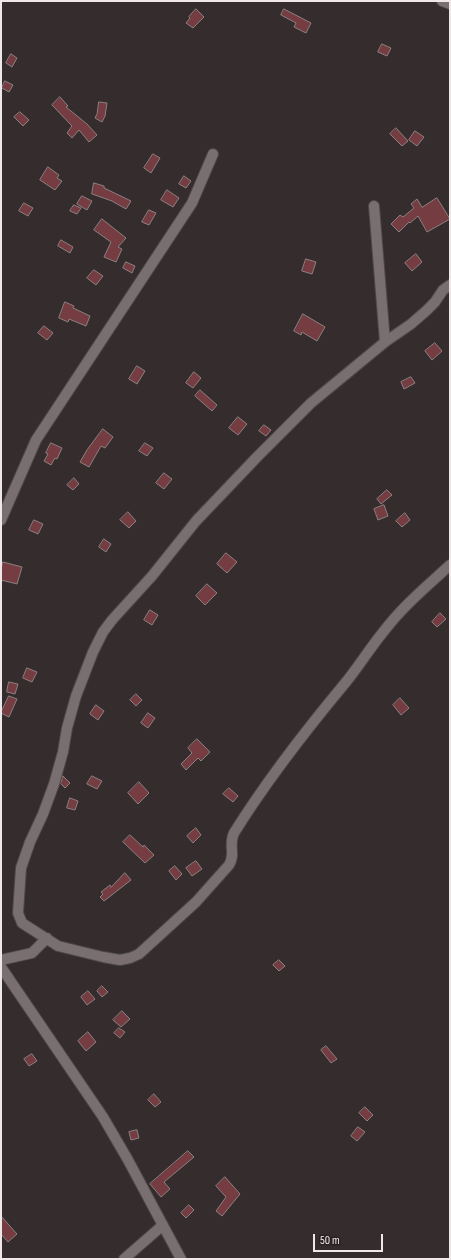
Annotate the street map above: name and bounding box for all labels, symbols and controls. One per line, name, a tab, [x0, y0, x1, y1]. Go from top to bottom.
scale bar	[315, 1226, 385, 1252]
text: 50 m	[320, 1233, 340, 1248]

